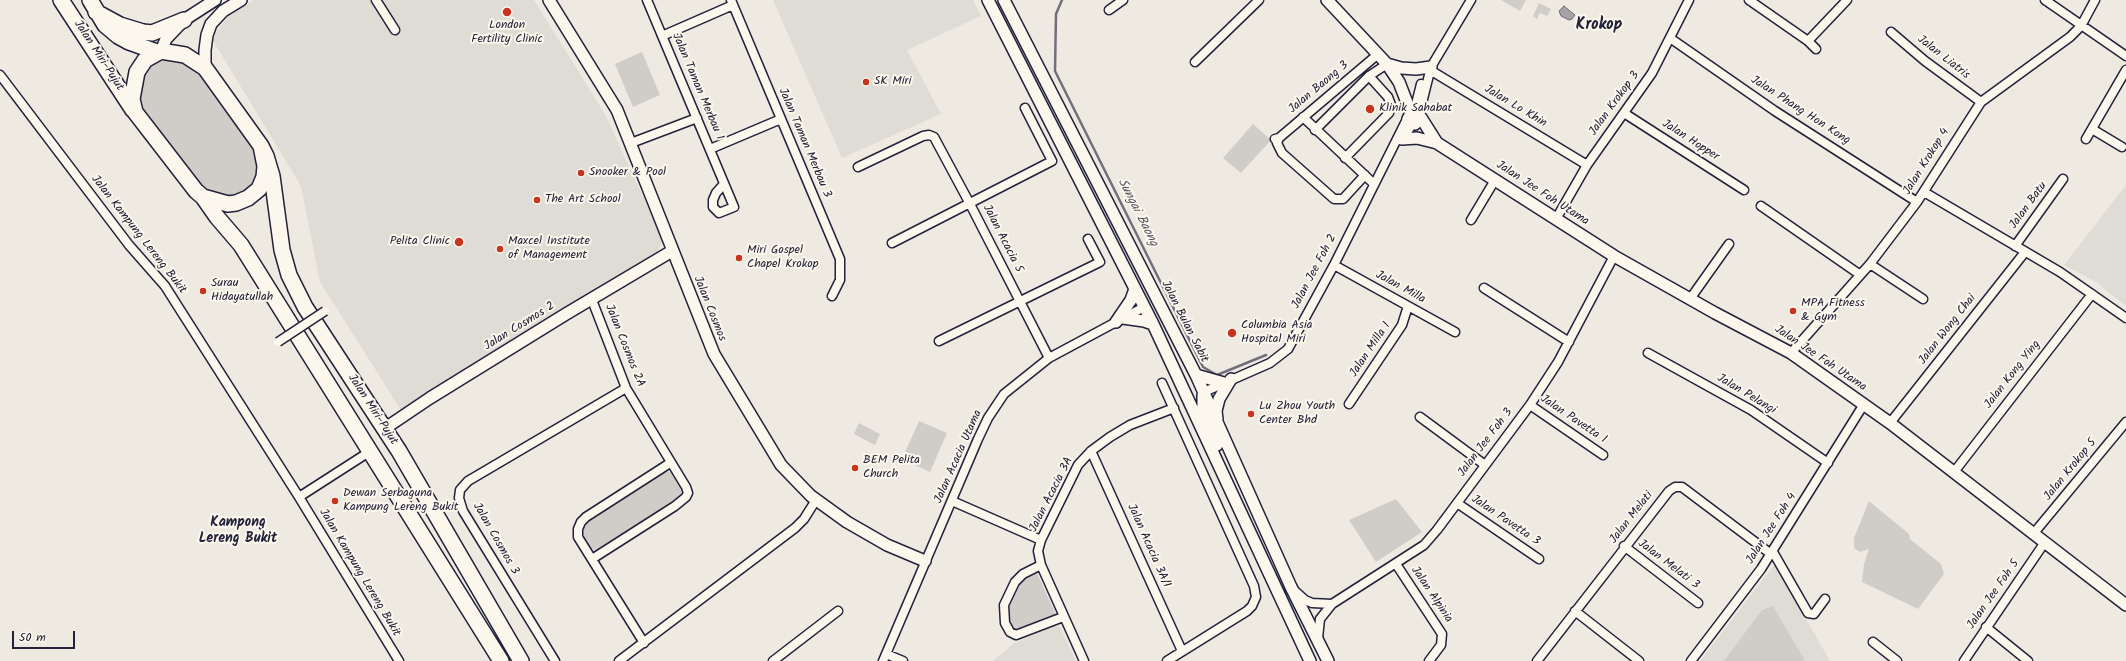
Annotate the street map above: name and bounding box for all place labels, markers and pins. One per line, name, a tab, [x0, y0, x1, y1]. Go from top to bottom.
marker: London Fertility Clinic	[501, 6, 513, 18]
place label: London Fertility Clinic	[471, 19, 543, 47]
place label: SK Miri	[874, 75, 911, 89]
marker: SK Miri	[861, 77, 871, 87]
place label: Klinik Sahabat	[1379, 102, 1452, 116]
marker: Klinik Sahabat	[1364, 103, 1376, 115]
place label: Snooker & Pool	[589, 166, 666, 180]
marker: Snooker & Pool	[576, 168, 586, 178]
place label: The Art School	[545, 193, 621, 207]
marker: The Art School	[532, 195, 542, 205]
place label: Pelita Clinic	[390, 235, 450, 249]
place label: Maxcel Institute of Management	[508, 235, 590, 263]
marker: Pelita Clinic	[453, 236, 465, 248]
marker: Maxcel Institute of Management	[495, 244, 505, 254]
place label: Miri Gospel Chapel Krokop	[747, 244, 818, 272]
marker: Miri Gospel Chapel Krokop	[734, 253, 744, 263]
place label: Surau Hidayatullah	[211, 277, 273, 305]
marker: Surau Hidayatullah	[198, 286, 208, 296]
place label: MPA Fitness & Gym	[1801, 297, 1865, 325]
marker: MPA Fitness & Gym	[1788, 306, 1798, 316]
place label: Columbia Asia Hospital Miri	[1241, 319, 1312, 347]
marker: Columbia Asia Hospital Miri	[1226, 327, 1238, 339]
place label: Lu Zhou Youth Center Bhd	[1259, 400, 1335, 428]
marker: Lu Zhou Youth Center Bhd	[1246, 409, 1256, 419]
place label: BEM Pelita Church	[863, 454, 920, 482]
marker: BEM Pelita Church	[850, 463, 860, 473]
place label: Dewan Serbaguna Kampung Lereng Bukit	[343, 487, 458, 515]
marker: Dewan Serbaguna Kampung Lereng Bukit	[330, 496, 340, 506]

